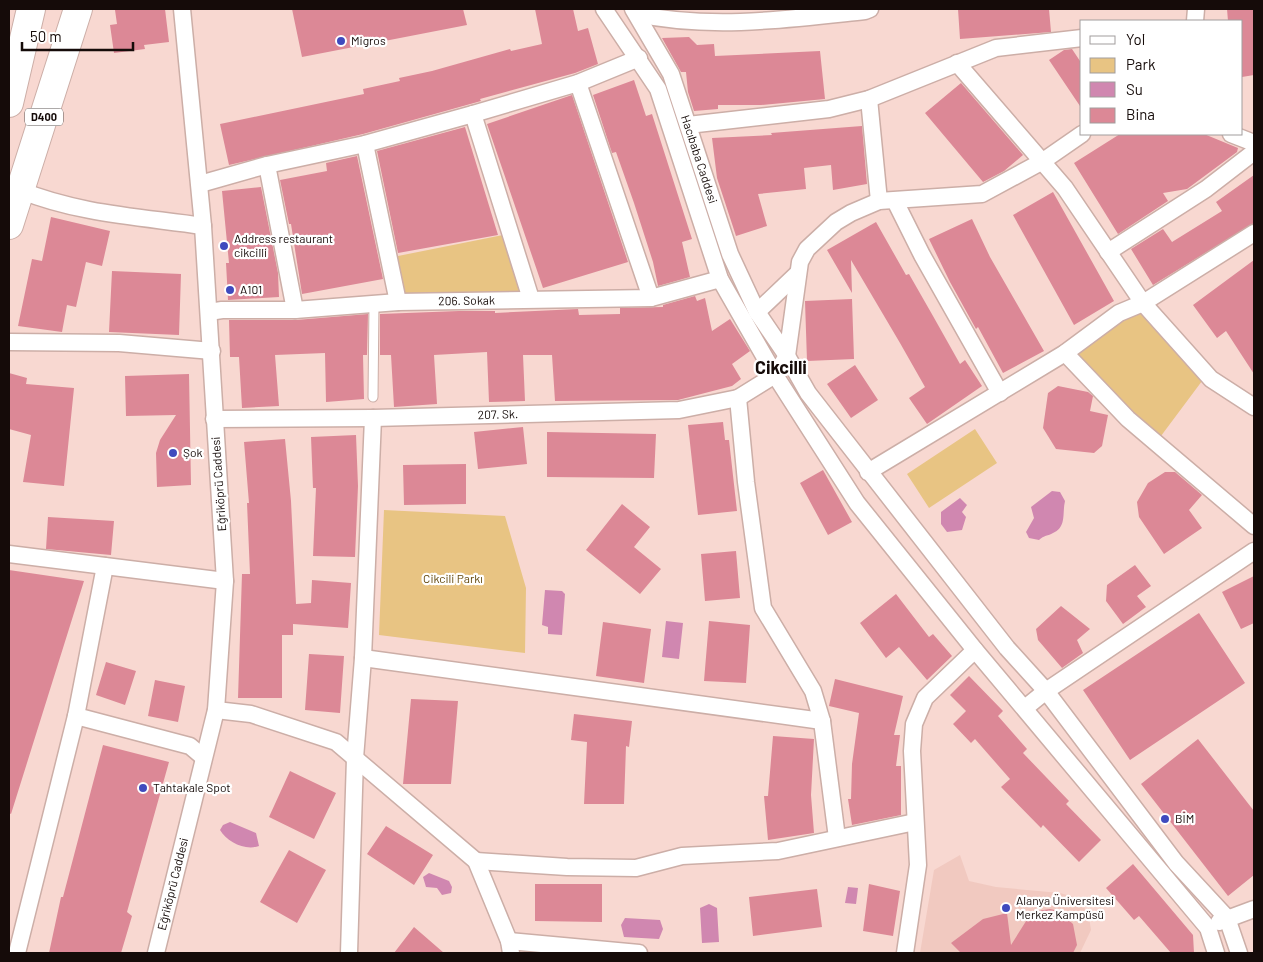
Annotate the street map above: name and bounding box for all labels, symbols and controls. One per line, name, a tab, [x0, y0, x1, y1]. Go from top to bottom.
scale bar	[22, 20, 134, 52]
legend	[1080, 20, 1243, 135]
text: 50 m	[30, 27, 62, 45]
text: Yol	[1126, 30, 1145, 48]
place label: Migros	[351, 33, 386, 47]
marker: Migros	[335, 35, 347, 47]
text: Park	[1126, 55, 1156, 73]
text: Su	[1126, 80, 1143, 98]
text: Bina	[1126, 105, 1155, 123]
road number: D400	[25, 108, 63, 125]
street label: Hacıbaba Caddesi	[679, 113, 721, 205]
place label: Address restaurant cikcilli	[234, 231, 333, 259]
marker: Address restaurant cikcilli	[218, 240, 230, 252]
place label: A101	[240, 282, 262, 296]
marker: A101	[224, 284, 236, 296]
street label: 206. Sokak	[438, 292, 495, 307]
district label: Cikcilli	[755, 356, 807, 378]
street label: 207. Sk.	[478, 406, 518, 421]
street label: Eğriköprü Caddesi	[208, 436, 228, 532]
place label: Şok	[183, 445, 203, 459]
marker: Şok	[167, 447, 179, 459]
park label: Cikcili Parkı	[423, 571, 483, 585]
place label: Tahtakale Spot	[153, 780, 231, 794]
marker: Tahtakale Spot	[137, 782, 149, 794]
place label: BİM	[1175, 811, 1194, 825]
marker: BİM	[1159, 813, 1171, 825]
street label: Eğriköprü Caddesi	[154, 836, 190, 932]
place label: Alanya Üniversitesi Merkez Kampüsü	[1016, 893, 1114, 921]
marker: Alanya Üniversitesi Merkez Kampüsü	[1000, 902, 1012, 914]

